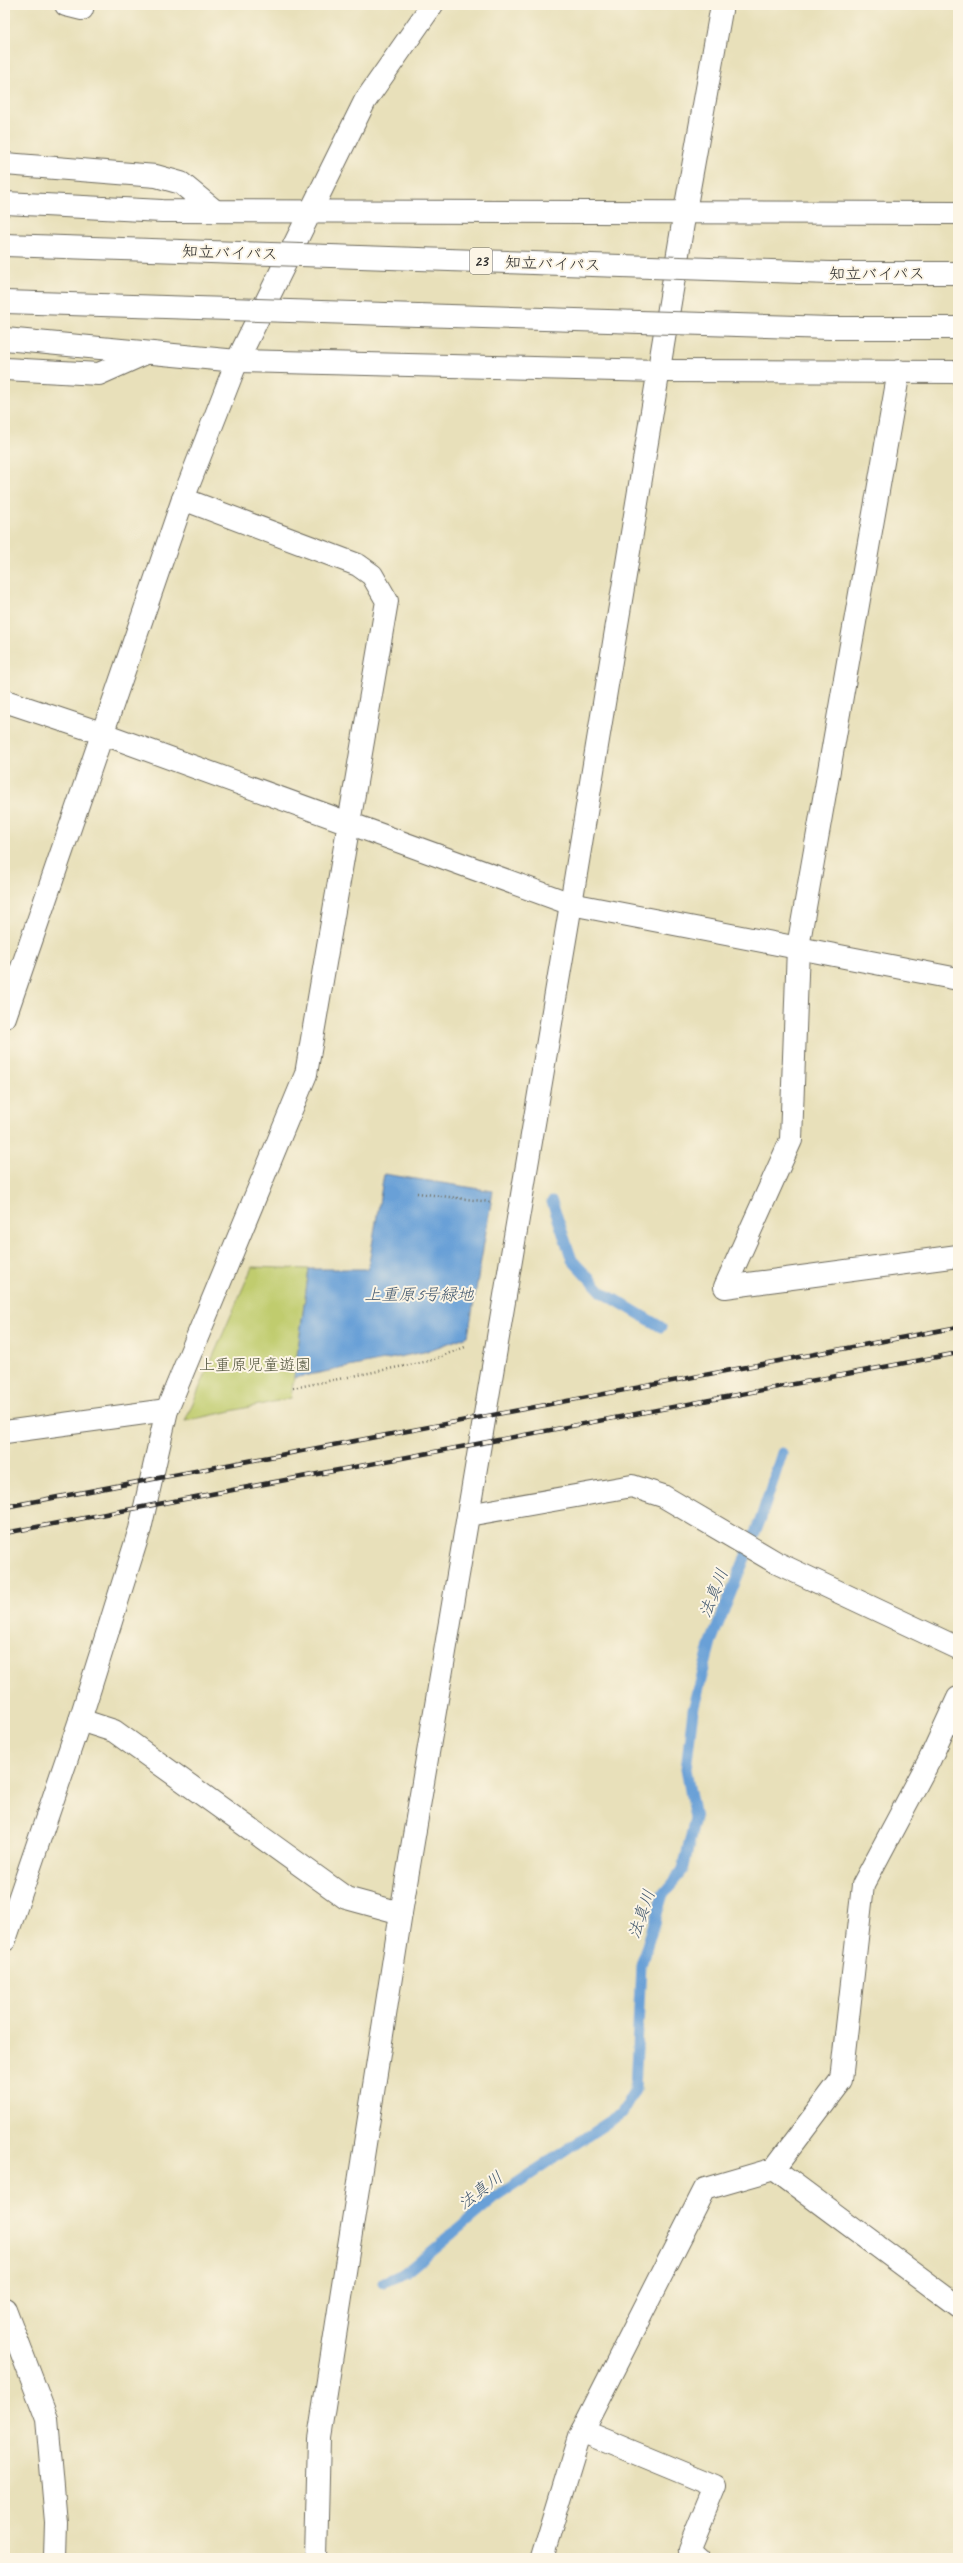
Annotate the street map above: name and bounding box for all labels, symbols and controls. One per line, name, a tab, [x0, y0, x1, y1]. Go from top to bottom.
street label: 知立バイパス	[182, 241, 278, 265]
road number: 23	[470, 248, 492, 274]
street label: 知立バイパス	[505, 252, 601, 276]
street label: 知立バイパス	[829, 264, 925, 284]
water label: 上重原5号緑地	[364, 1284, 475, 1305]
park label: 上重原児童遊園	[199, 1355, 311, 1375]
water label: 法真川	[694, 1566, 733, 1621]
water label: 法真川	[623, 1887, 660, 1942]
water label: 法真川	[454, 2167, 507, 2214]

